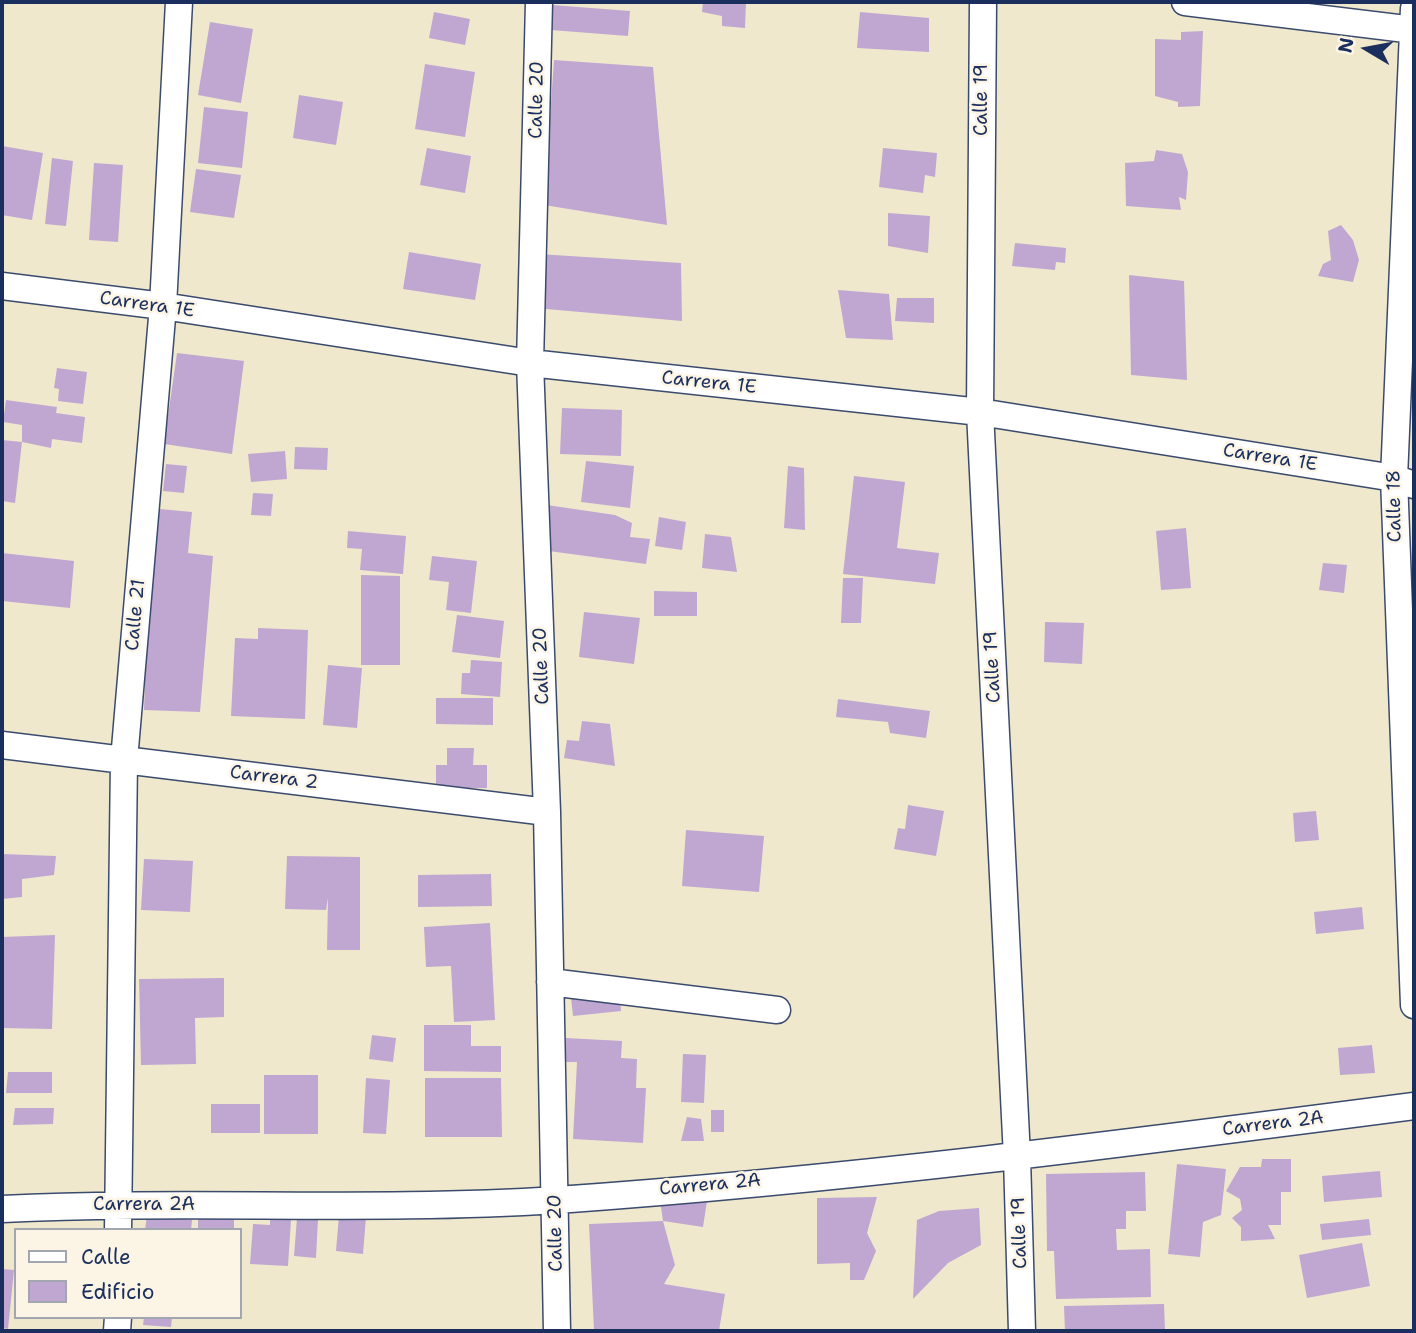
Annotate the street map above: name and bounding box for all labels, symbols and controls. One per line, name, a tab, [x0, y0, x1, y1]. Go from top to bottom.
north arrow	[1332, 14, 1402, 84]
text: N	[1332, 36, 1359, 55]
street label: Calle 20	[525, 61, 549, 139]
street label: Calle 19	[971, 64, 993, 136]
street label: Carrera 1E	[98, 287, 196, 323]
street label: Carrera 1E	[660, 367, 758, 399]
street label: Carrera 1E	[1221, 439, 1319, 477]
street label: Calle 18	[1383, 470, 1407, 542]
street label: Calle 21	[122, 578, 150, 652]
street label: Calle 20	[529, 627, 555, 705]
street label: Calle 19	[980, 630, 1006, 704]
street label: Carrera 2	[228, 761, 320, 795]
street label: Carrera 2A	[1221, 1106, 1325, 1142]
street label: Carrera 2A	[658, 1169, 762, 1201]
street label: Carrera 2A	[93, 1194, 195, 1216]
street label: Calle 20	[544, 1194, 568, 1272]
street label: Calle 19	[1007, 1197, 1033, 1269]
legend	[14, 1228, 242, 1319]
text: Calle	[81, 1243, 131, 1271]
text: Edificio	[81, 1278, 154, 1306]

